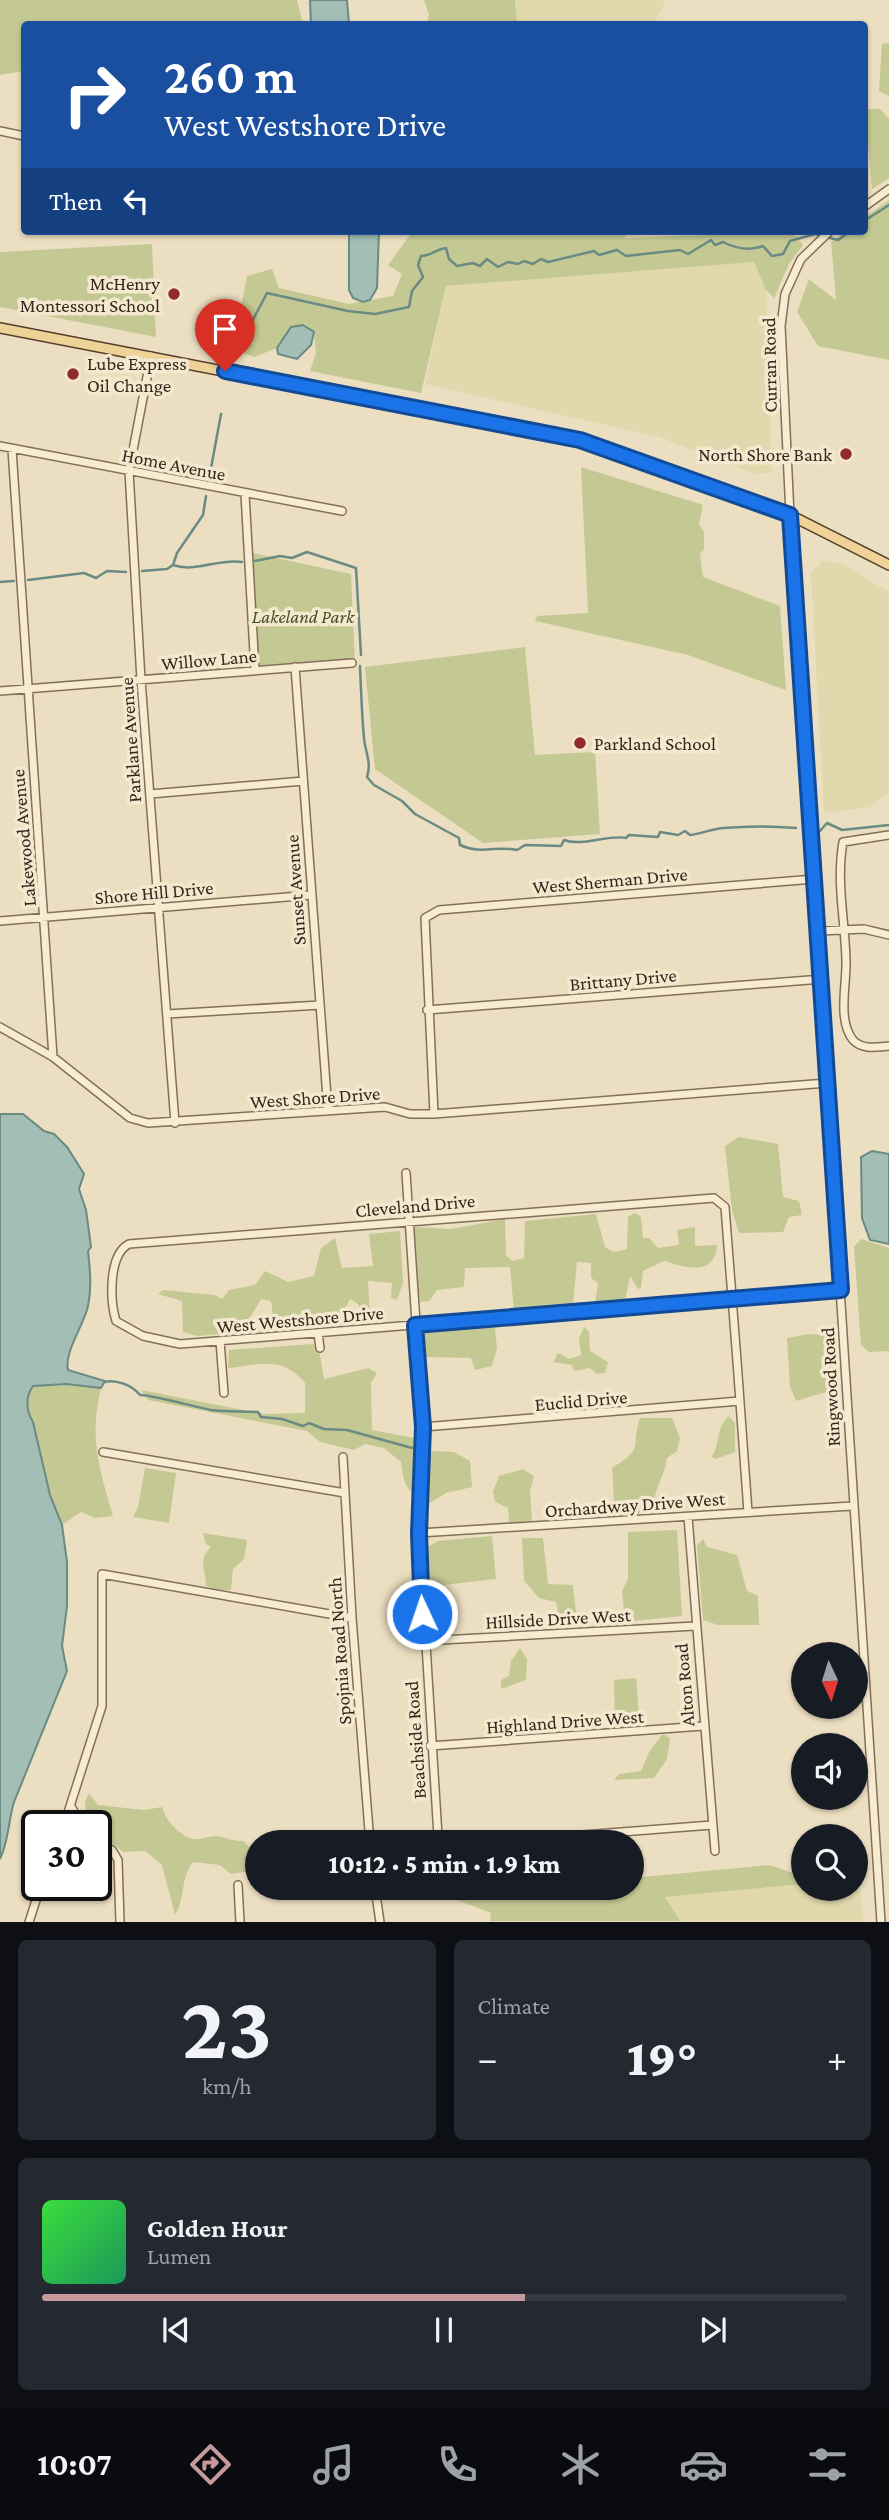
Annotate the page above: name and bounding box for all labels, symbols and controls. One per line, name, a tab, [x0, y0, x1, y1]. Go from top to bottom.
icon: right	[49, 49, 140, 140]
text: 260 m	[164, 49, 296, 104]
text: West Westshore Drive	[164, 107, 446, 143]
icon: left	[117, 182, 155, 220]
text: Then	[49, 187, 103, 216]
place label: McHenry Montessori School	[20, 273, 160, 316]
marker: McHenry Montessori School	[166, 286, 182, 302]
pin	[195, 299, 255, 371]
icon: arrive	[206, 310, 244, 348]
street label: Curran Road	[758, 317, 781, 413]
place label: Lube Express Oil Change	[87, 353, 187, 396]
marker: Lube Express Oil Change	[65, 366, 81, 382]
street label: Home Avenue	[120, 444, 227, 485]
place label: North Shore Bank	[698, 444, 833, 465]
marker: North Shore Bank	[838, 446, 854, 462]
park label: Lakeland Park	[252, 606, 355, 627]
street label: Willow Lane	[160, 645, 258, 674]
street label: Parklane Avenue	[116, 677, 145, 803]
place label: Parkland School	[594, 733, 716, 754]
marker: Parkland School	[572, 735, 588, 751]
street label: Lakewood Avenue	[7, 768, 40, 907]
street label: Sunset Avenue	[281, 834, 310, 946]
street label: West Sherman Drive	[532, 863, 688, 898]
street label: Shore Hill Drive	[94, 877, 214, 908]
street label: Brittany Drive	[569, 964, 677, 995]
street label: West Shore Drive	[249, 1082, 381, 1113]
street label: Cleveland Drive	[354, 1190, 476, 1221]
street label: West Westshore Drive	[216, 1302, 384, 1337]
street label: Ringwood Road	[817, 1327, 844, 1447]
street label: Euclid Drive	[534, 1386, 628, 1415]
street label: Orchardway Drive West	[544, 1488, 727, 1521]
street label: Spojnia Road North	[324, 1577, 356, 1725]
position arrow	[385, 1577, 459, 1651]
street label: Hillside Drive West	[485, 1604, 632, 1633]
street label: Alton Road	[670, 1642, 699, 1728]
north arrow	[791, 1642, 868, 1718]
map controls	[791, 1642, 868, 1901]
street label: Beachside Road	[401, 1680, 430, 1800]
street label: Highland Drive West	[485, 1705, 645, 1737]
button: sound	[791, 1733, 868, 1810]
speed limit sign: 30	[21, 1810, 112, 1901]
button: search	[791, 1824, 868, 1901]
text: 10:12 · 5 min · 1.9 km	[329, 1850, 560, 1879]
text: 23	[181, 1976, 272, 2078]
text: Climate	[478, 1993, 550, 2019]
text: 19°	[627, 2028, 697, 2086]
text: −	[478, 2037, 498, 2079]
text: +	[827, 2037, 847, 2079]
text: km/h	[202, 2073, 252, 2099]
text: Golden Hour	[147, 2214, 288, 2243]
text: Lumen	[147, 2243, 211, 2269]
icon: previous	[157, 2311, 195, 2349]
icon: pause	[425, 2311, 463, 2349]
icon: next	[694, 2311, 732, 2349]
icon: directions	[186, 2440, 235, 2489]
icon: music	[309, 2440, 358, 2489]
icon: phone	[433, 2440, 482, 2489]
icon: climate	[556, 2440, 605, 2489]
icon: car	[679, 2440, 728, 2489]
icon: filters	[803, 2440, 852, 2489]
text: 10:07	[37, 2446, 112, 2482]

